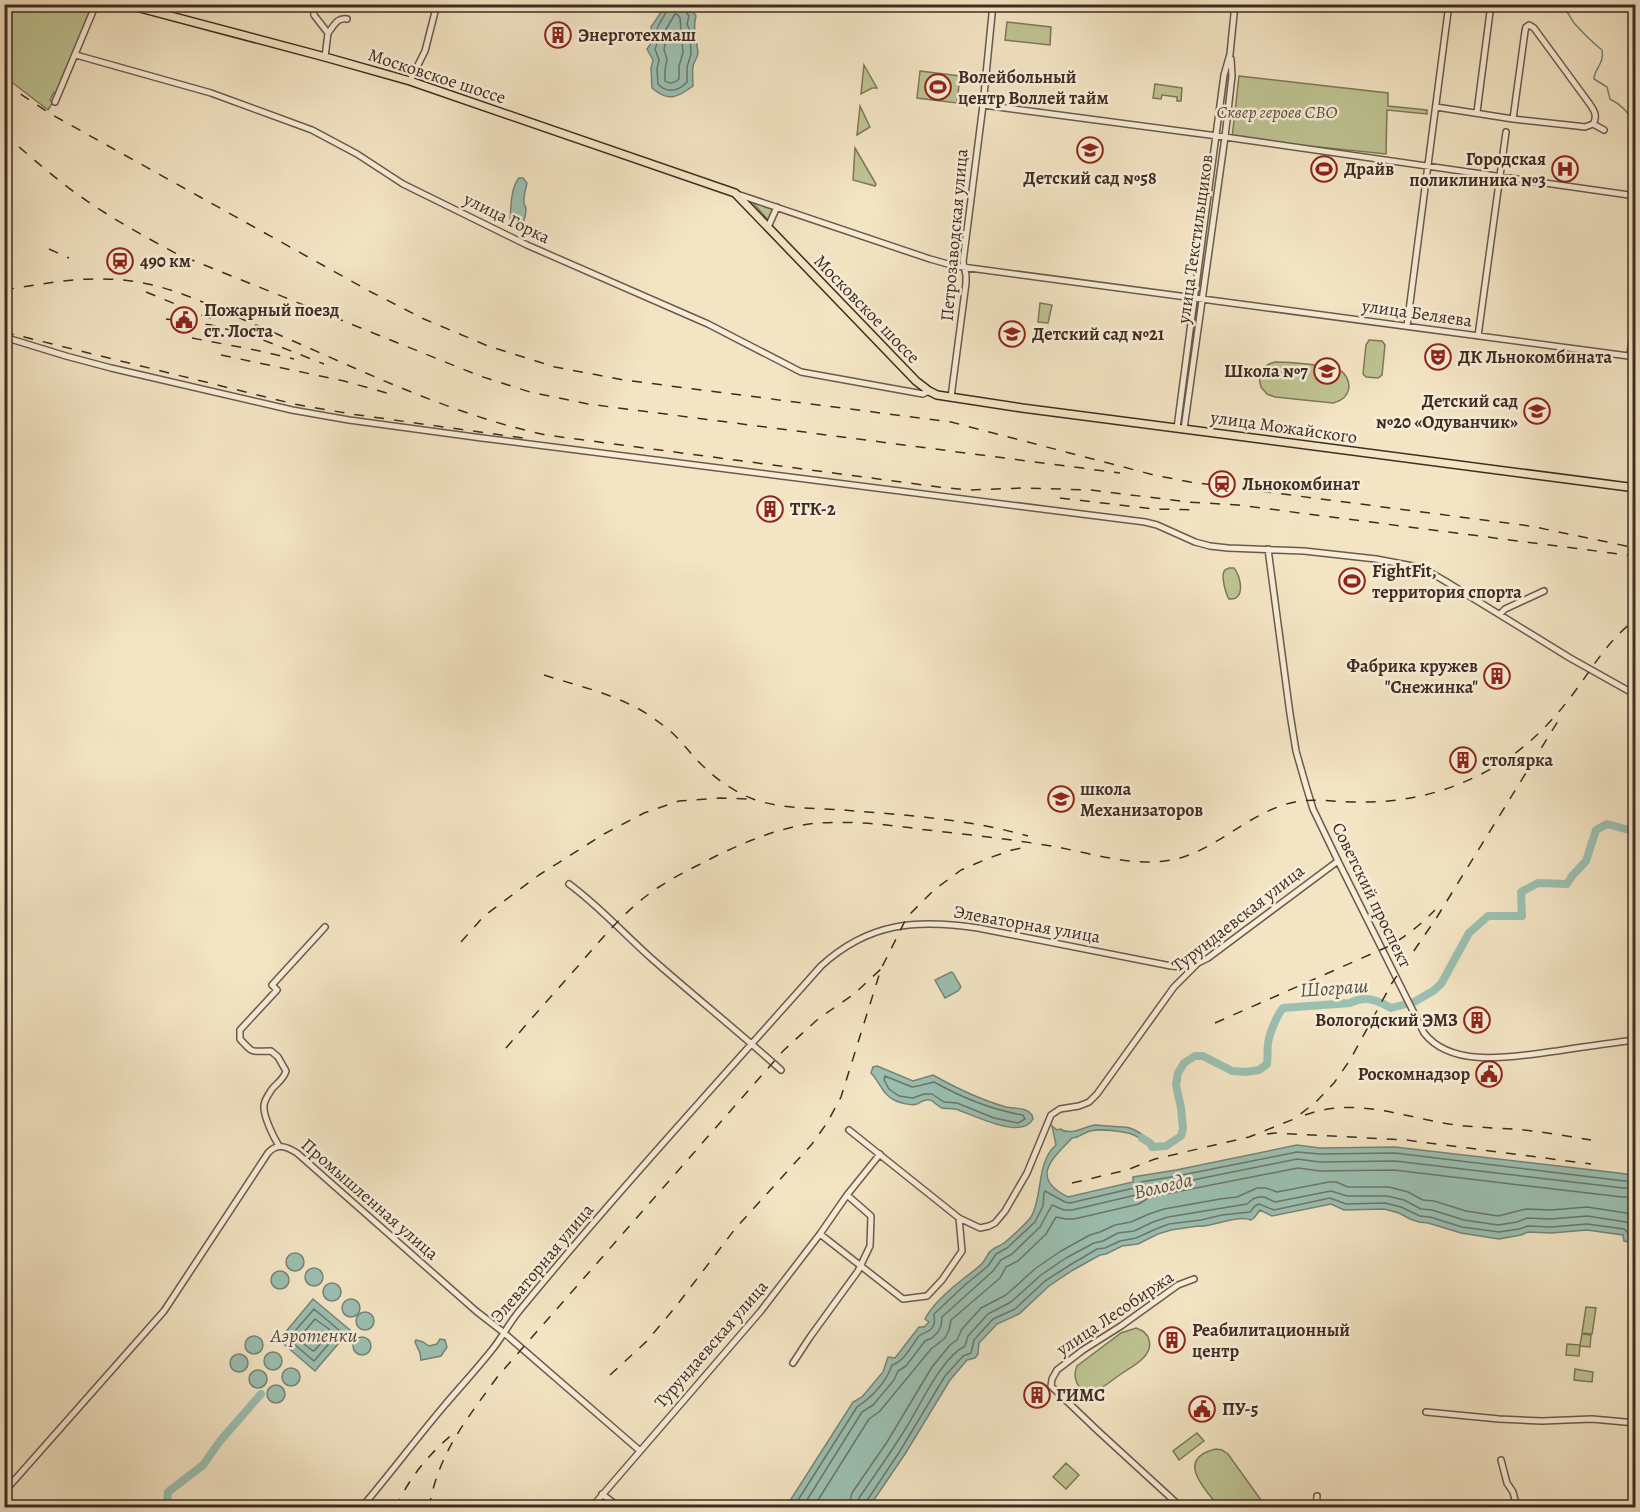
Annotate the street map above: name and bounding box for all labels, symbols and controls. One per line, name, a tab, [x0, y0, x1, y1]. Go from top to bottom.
building icon: Энерготехмаш	[543, 20, 573, 50]
place label: Энерготехмаш	[578, 23, 696, 47]
street label: Московское шоссе	[365, 42, 509, 110]
place label: Волейбольный центр Воллей тайм	[958, 65, 1109, 110]
sports icon: Волейбольный центр Воллей тайм	[923, 72, 953, 102]
park label: Сквер героев СВО	[1216, 100, 1338, 124]
school or university icon: Детский сад №58	[1075, 135, 1105, 165]
street label: Петрозаводская улица	[935, 147, 974, 322]
place label: Городская поликлиника №3	[1409, 147, 1546, 192]
street label: улица Текстильщиков	[1171, 153, 1219, 326]
sports icon: Драйв	[1309, 154, 1339, 184]
hospital icon: Городская поликлиника №3	[1550, 154, 1580, 184]
place label: Драйв	[1344, 157, 1394, 181]
place label: Детский сад №58	[1023, 166, 1157, 190]
street label: улица Горка	[459, 186, 555, 249]
station icon: 490 км	[105, 246, 135, 276]
place label: 490 км	[140, 249, 191, 273]
street label: Московское шоссе	[809, 249, 925, 369]
street label: улица Беляева	[1359, 293, 1474, 333]
place label: Пожарный поезд ст. Лоста	[204, 298, 339, 343]
public building icon: Пожарный поезд ст. Лоста	[169, 305, 199, 335]
school or university icon: Детский сад №21	[997, 319, 1027, 349]
place label: Детский сад №21	[1032, 322, 1165, 346]
theatre icon: ДК Льнокомбината	[1423, 342, 1453, 372]
place label: ДК Льнокомбината	[1458, 345, 1612, 369]
school or university icon: Школа №7	[1312, 356, 1342, 386]
place label: Школа №7	[1224, 359, 1308, 383]
place label: Детский сад №20 «Одуванчик»	[1376, 389, 1518, 434]
school or university icon: Детский сад №20 «Одуванчик»	[1522, 396, 1552, 426]
street label: улица Можайского	[1208, 405, 1359, 449]
station icon: Льнокомбинат	[1207, 469, 1237, 499]
place label: Льнокомбинат	[1242, 472, 1360, 496]
building icon: ТГК-2	[755, 494, 785, 524]
place label: ТГК-2	[790, 497, 836, 521]
place label: FightFit, территория спорта	[1372, 559, 1522, 604]
sports icon: FightFit, территория спорта	[1337, 566, 1367, 596]
place label: Фабрика кружев "Снежинка"	[1347, 654, 1478, 699]
building icon: Фабрика кружев "Снежинка"	[1482, 661, 1512, 691]
building icon: столярка	[1448, 745, 1478, 775]
place label: столярка	[1482, 748, 1553, 772]
place label: школа Механизаторов	[1080, 777, 1203, 822]
school or university icon: школа Механизаторов	[1046, 784, 1076, 814]
street label: Советский проспект	[1326, 818, 1418, 972]
street label: Турундаевская улица	[1167, 858, 1310, 977]
street label: Элеваторная улица	[952, 899, 1103, 949]
water label: Шограш	[1299, 972, 1369, 1004]
building icon: Вологодский ЭМЗ	[1462, 1005, 1492, 1035]
place label: Вологодский ЭМЗ	[1315, 1008, 1458, 1032]
public building icon: Роскомнадзор	[1474, 1059, 1504, 1089]
place label: Роскомнадзор	[1358, 1062, 1470, 1086]
street label: Промышленная улица	[296, 1133, 444, 1266]
water label: Вологда	[1131, 1166, 1195, 1206]
street label: Элеваторная улица	[485, 1198, 599, 1328]
street label: улица Лесобиржа	[1051, 1265, 1179, 1362]
street label: Турундаевская улица	[649, 1274, 774, 1413]
place label: Реабилитационный центр	[1192, 1318, 1350, 1363]
water label: Аэротенки	[269, 1322, 358, 1349]
building icon: Реабилитационный центр	[1157, 1325, 1187, 1355]
building icon: ГИМС	[1022, 1380, 1052, 1410]
place label: ГИМС	[1056, 1383, 1105, 1407]
public building icon: ПУ-5	[1187, 1394, 1217, 1424]
place label: ПУ-5	[1222, 1397, 1259, 1421]

